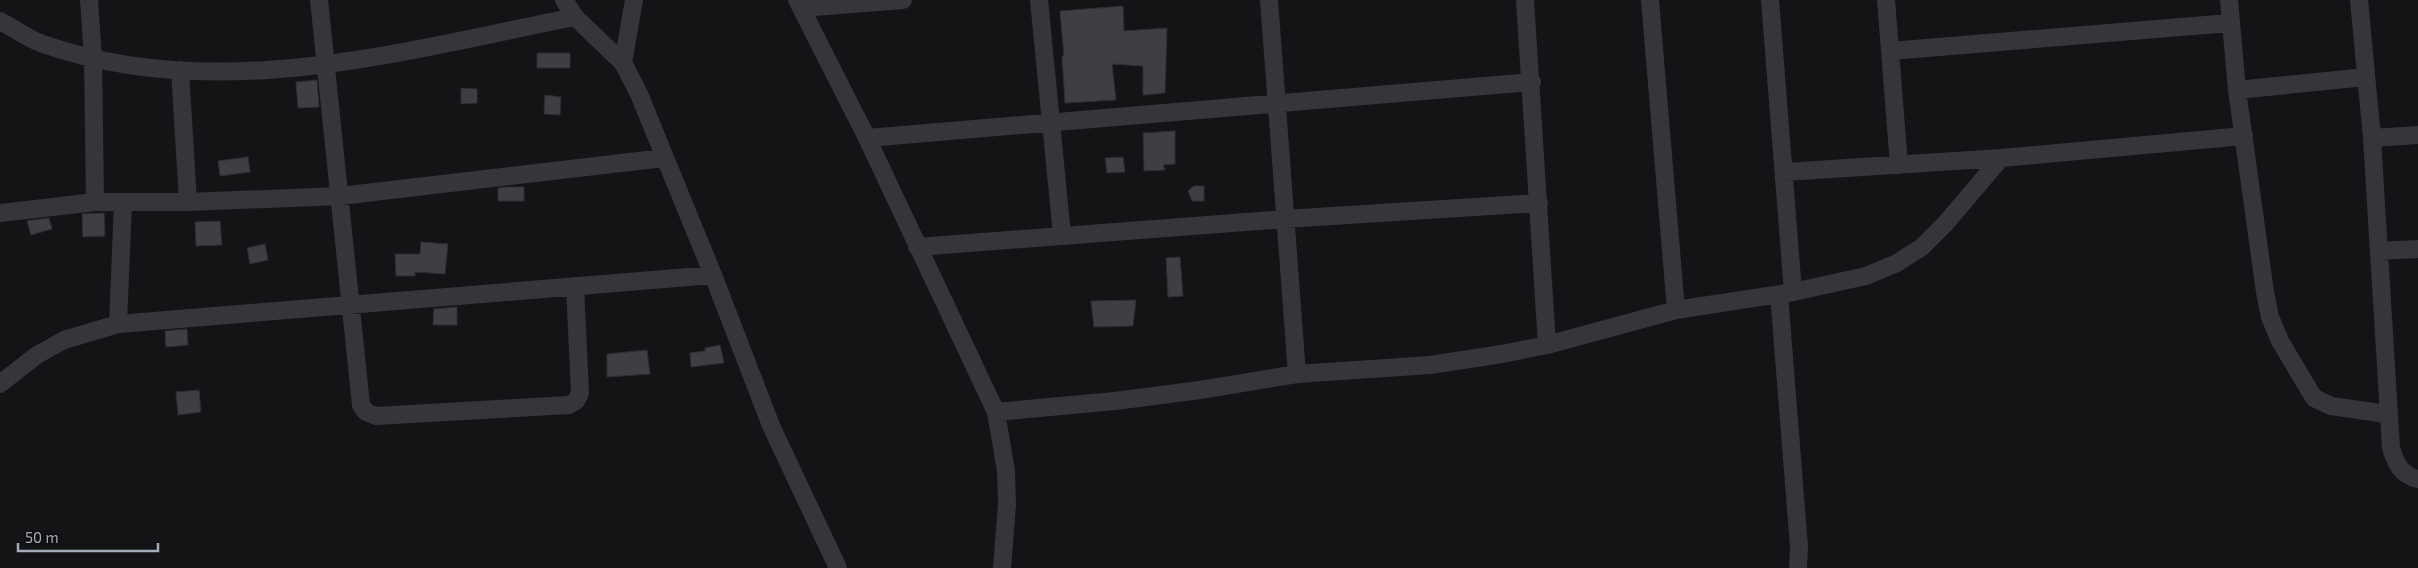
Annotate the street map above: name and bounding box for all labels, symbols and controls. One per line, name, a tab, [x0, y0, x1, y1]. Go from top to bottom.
scale bar	[18, 520, 158, 552]
text: 50 m	[25, 528, 59, 546]

